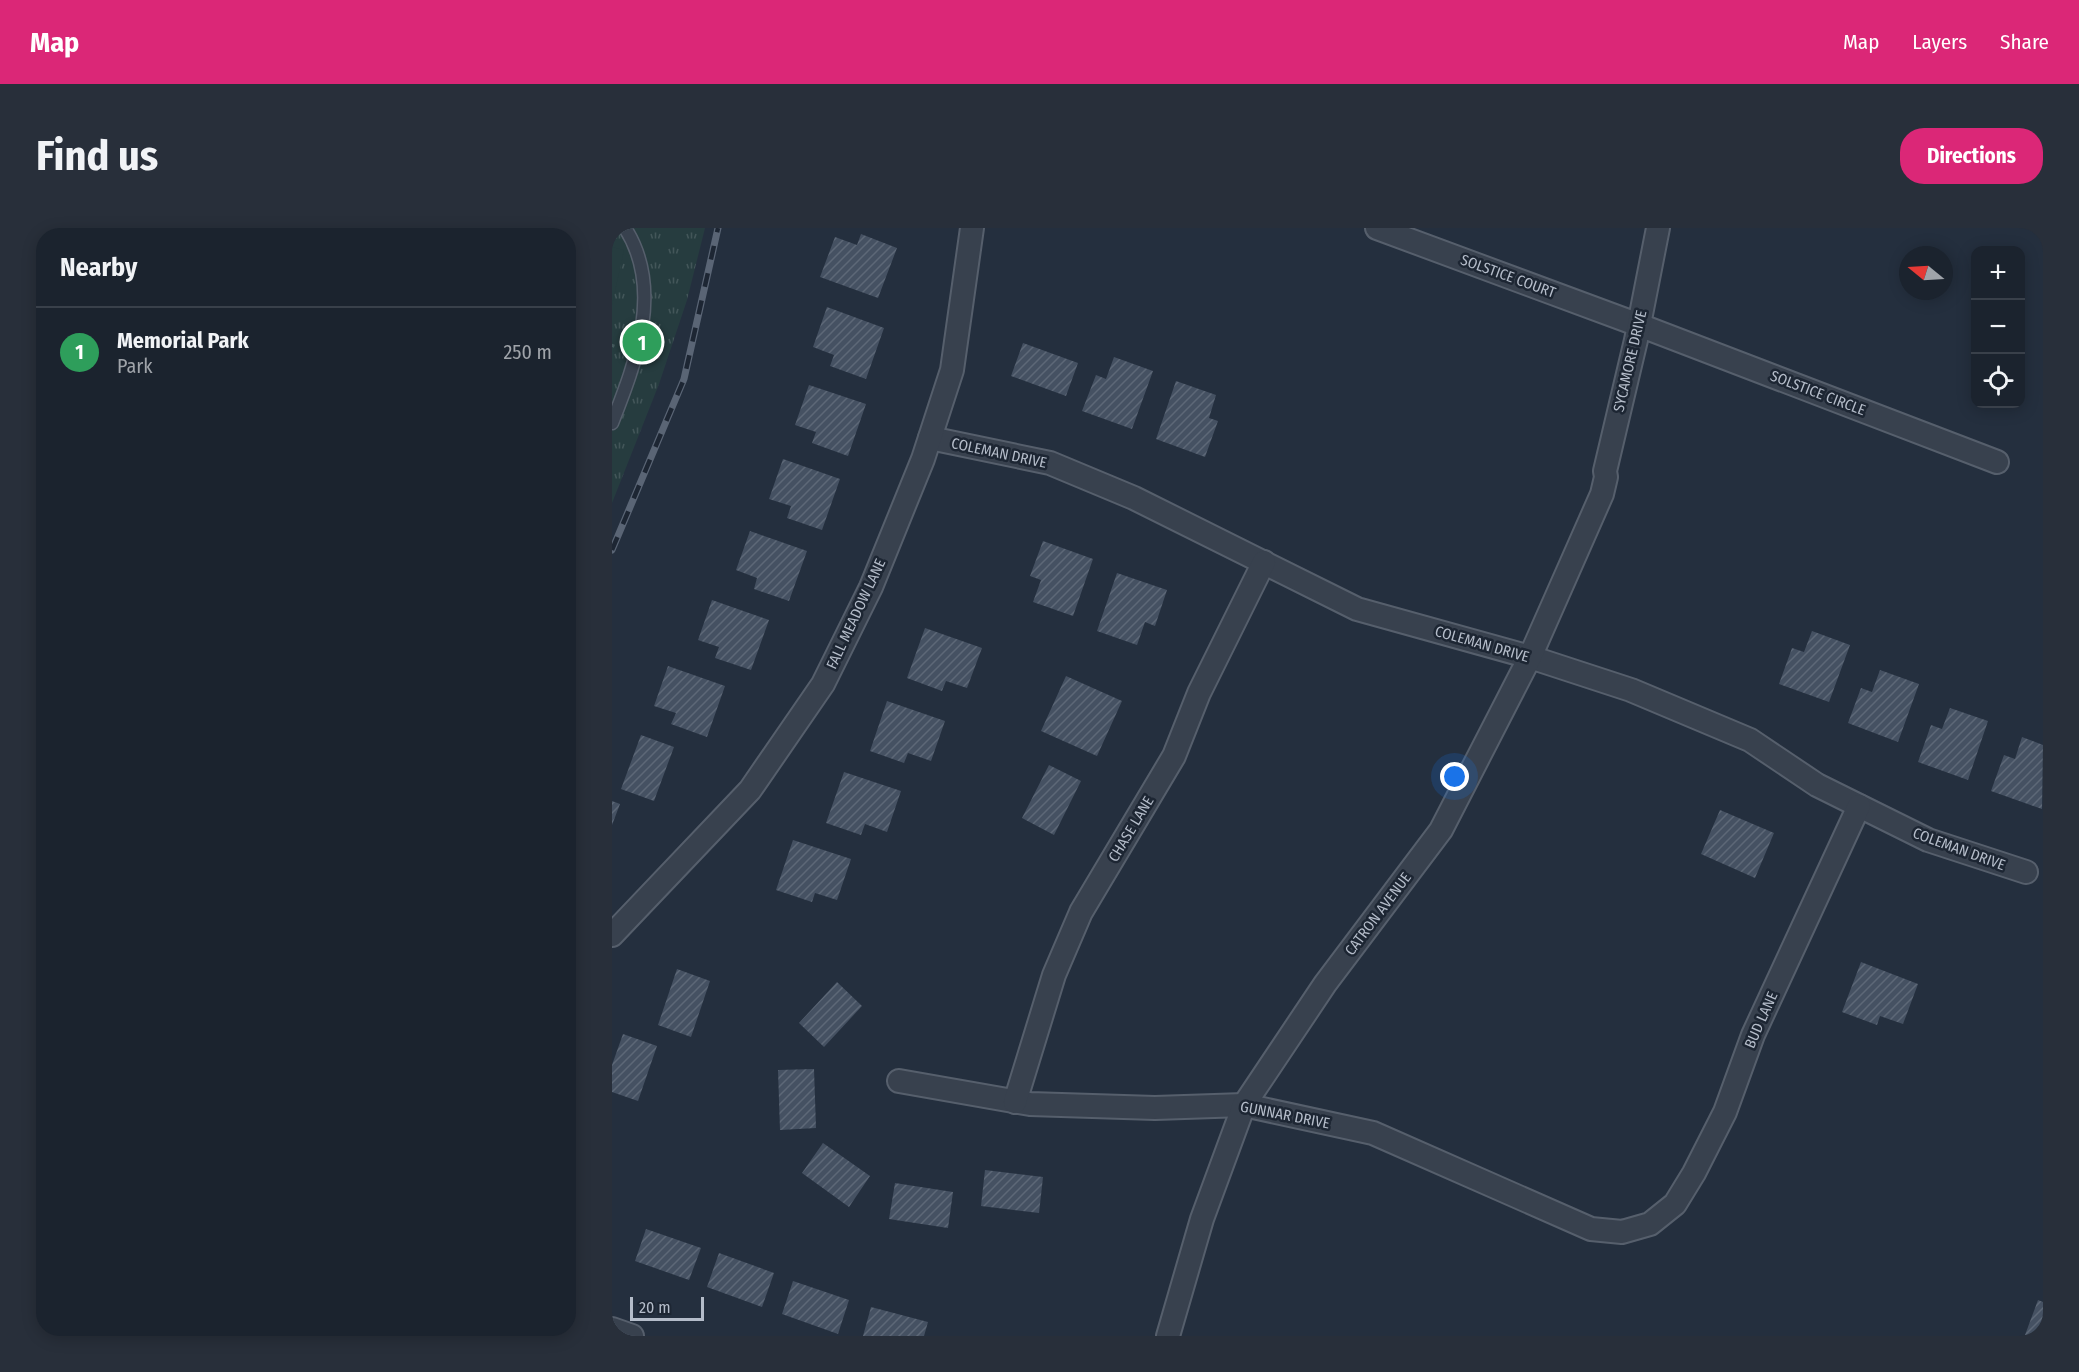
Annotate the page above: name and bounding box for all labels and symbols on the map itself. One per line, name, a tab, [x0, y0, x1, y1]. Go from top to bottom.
north arrow	[1899, 246, 1953, 300]
street label: SOLSTICE COURT	[1458, 250, 1558, 302]
street label: SYCAMORE DRIVE	[1610, 308, 1650, 414]
pin: 1	[622, 320, 662, 364]
street label: SOLSTICE CIRCLE	[1768, 367, 1868, 419]
street label: COLEMAN DRIVE	[950, 434, 1048, 472]
street label: FALL MEADOW LANE	[823, 556, 889, 672]
street label: COLEMAN DRIVE	[1433, 622, 1531, 666]
your location	[1440, 762, 1469, 791]
street label: CHASE LANE	[1104, 793, 1158, 865]
street label: COLEMAN DRIVE	[1910, 824, 2008, 874]
street label: CATRON AVENUE	[1341, 869, 1415, 959]
street label: BUD LANE	[1741, 989, 1781, 1051]
street label: GUNNAR DRIVE	[1239, 1098, 1331, 1132]
scale bar	[630, 1294, 704, 1322]

